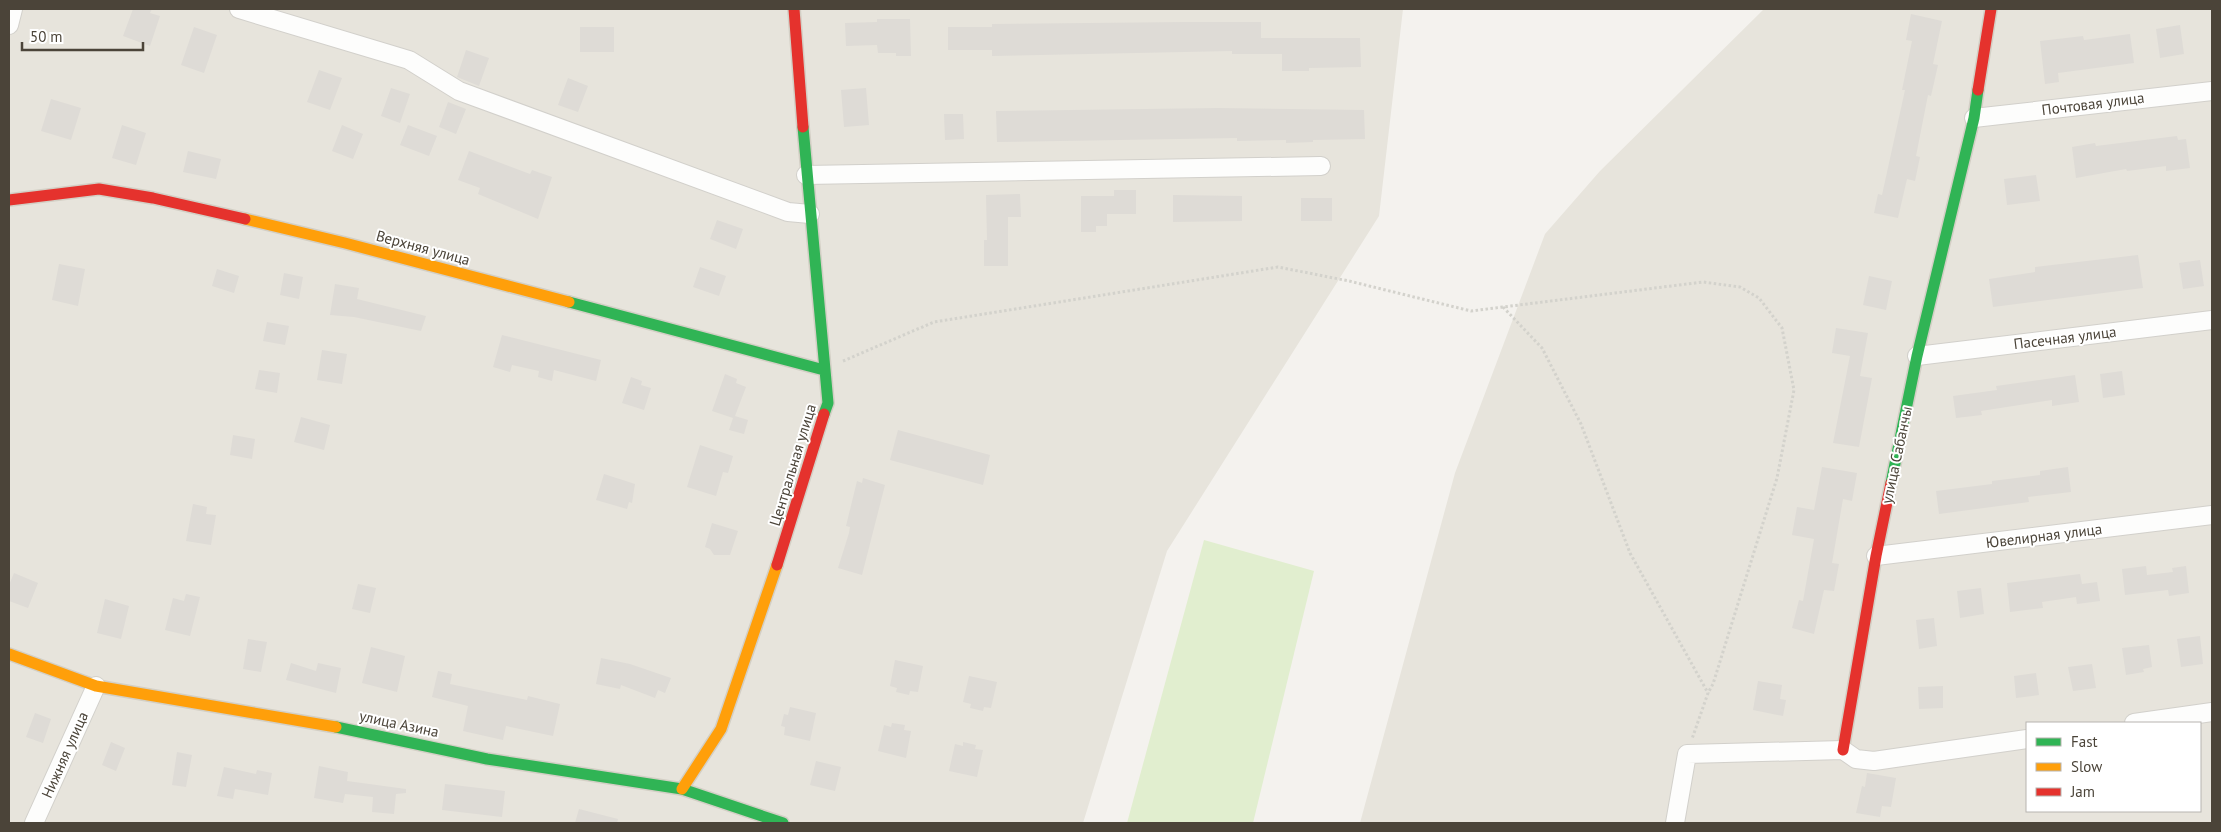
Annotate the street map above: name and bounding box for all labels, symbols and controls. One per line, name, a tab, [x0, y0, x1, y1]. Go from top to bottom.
scale bar	[22, 20, 144, 52]
text: 50 m	[30, 27, 63, 46]
street label: Почтовая улица	[2041, 88, 2145, 119]
street label: Верхняя улица	[374, 226, 472, 269]
street label: Пасечная улица	[2012, 322, 2117, 353]
street label: Центральная улица	[765, 402, 820, 528]
street label: улица Сабанчы	[1877, 404, 1916, 505]
street label: Ювелирная улица	[1985, 519, 2103, 552]
street label: улица Азина	[358, 706, 441, 741]
street label: Нижняя улица	[37, 709, 92, 801]
legend	[2026, 722, 2201, 812]
text: Fast	[2071, 732, 2098, 751]
text: Slow	[2071, 757, 2102, 776]
text: Jam	[2070, 782, 2095, 801]

